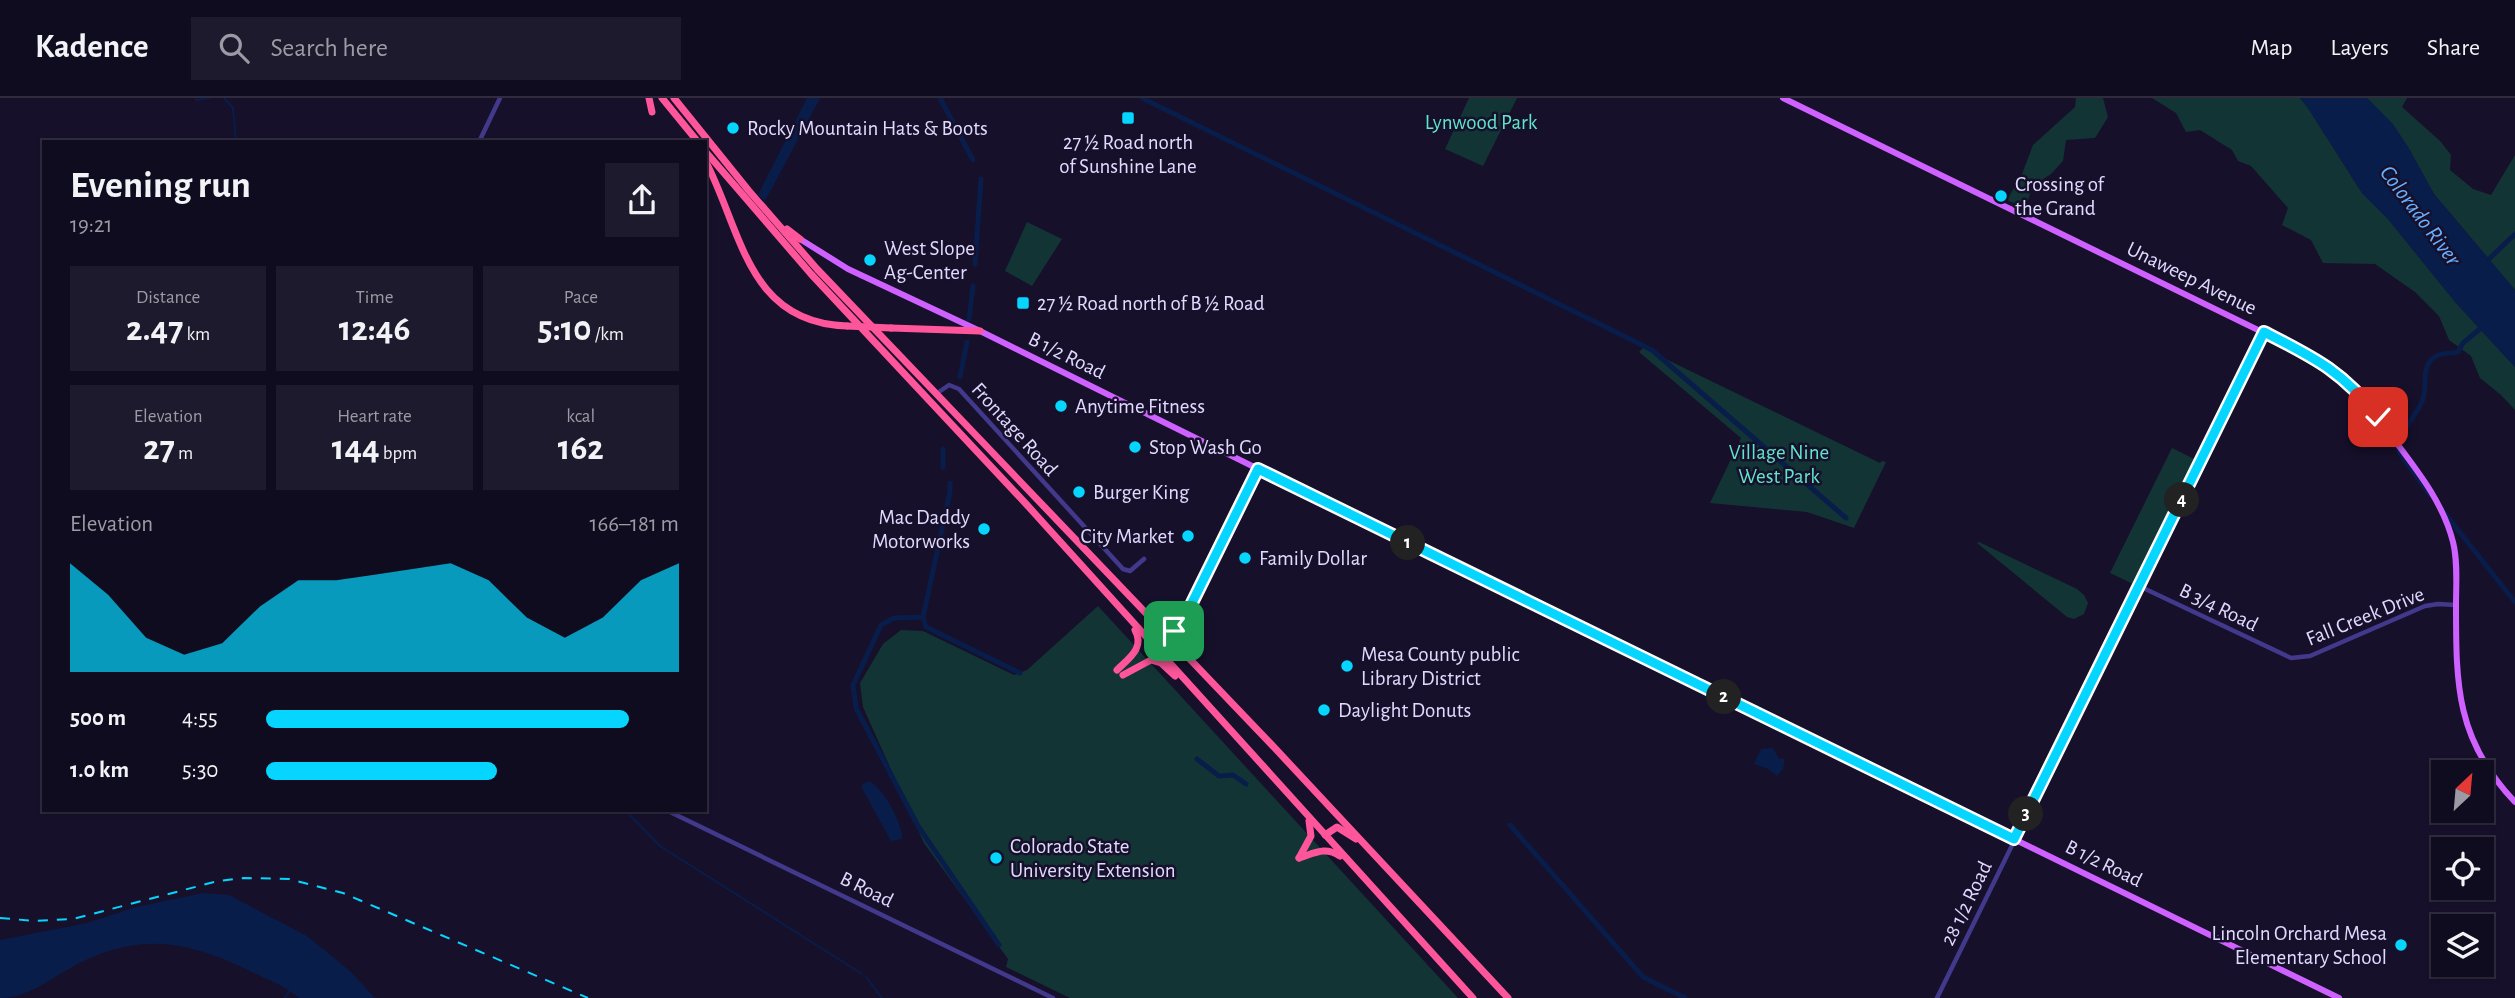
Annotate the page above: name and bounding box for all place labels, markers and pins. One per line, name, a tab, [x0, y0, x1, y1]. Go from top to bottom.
marker: 27 ½ Road north of Sunshine Lane	[1120, 110, 1136, 126]
place label: Rocky Mountain Hats & Boots	[747, 118, 988, 139]
marker: Rocky Mountain Hats & Boots	[725, 120, 741, 136]
place label: 27 ½ Road north of Sunshine Lane	[1059, 132, 1197, 177]
place label: Crossing of the Grand	[2015, 174, 2106, 219]
marker: Crossing of the Grand	[1993, 188, 2009, 204]
place label: West Slope Ag-Center	[884, 238, 975, 283]
marker: West Slope Ag-Center	[862, 252, 878, 268]
place label: 27 ½ Road north of B ½ Road	[1037, 293, 1265, 314]
marker: 27 ½ Road north of B ½ Road	[1015, 295, 1031, 311]
pin	[2348, 387, 2408, 447]
place label: Anytime Fitness	[1075, 396, 1205, 417]
marker: Anytime Fitness	[1053, 398, 1069, 414]
place label: Stop Wash Go	[1149, 437, 1262, 458]
marker: Stop Wash Go	[1127, 439, 1143, 455]
place label: Burger King	[1093, 482, 1190, 503]
pin: 4	[2164, 482, 2200, 518]
marker: Burger King	[1071, 484, 1087, 500]
place label: Mac Daddy Motorworks	[872, 507, 970, 552]
marker: Mac Daddy Motorworks	[976, 521, 992, 537]
place label: City Market	[1081, 526, 1174, 547]
pin: 1	[1390, 526, 1426, 560]
marker: City Market	[1180, 528, 1196, 544]
place label: Family Dollar	[1259, 548, 1367, 569]
marker: Family Dollar	[1237, 550, 1253, 566]
pin	[1144, 601, 1204, 661]
place label: Mesa County public Library District	[1361, 644, 1520, 689]
marker: Mesa County public Library District	[1339, 658, 1355, 674]
pin: 2	[1706, 680, 1742, 714]
place label: Daylight Donuts	[1338, 700, 1471, 721]
marker: Daylight Donuts	[1316, 702, 1332, 718]
pin: 3	[2008, 796, 2044, 832]
place label: Colorado State University Extension	[1010, 836, 1176, 881]
marker: Colorado State University Extension	[988, 850, 1004, 866]
place label: Lincoln Orchard Mesa Elementary School	[2211, 923, 2387, 968]
marker: Lincoln Orchard Mesa Elementary School	[2393, 937, 2409, 953]

